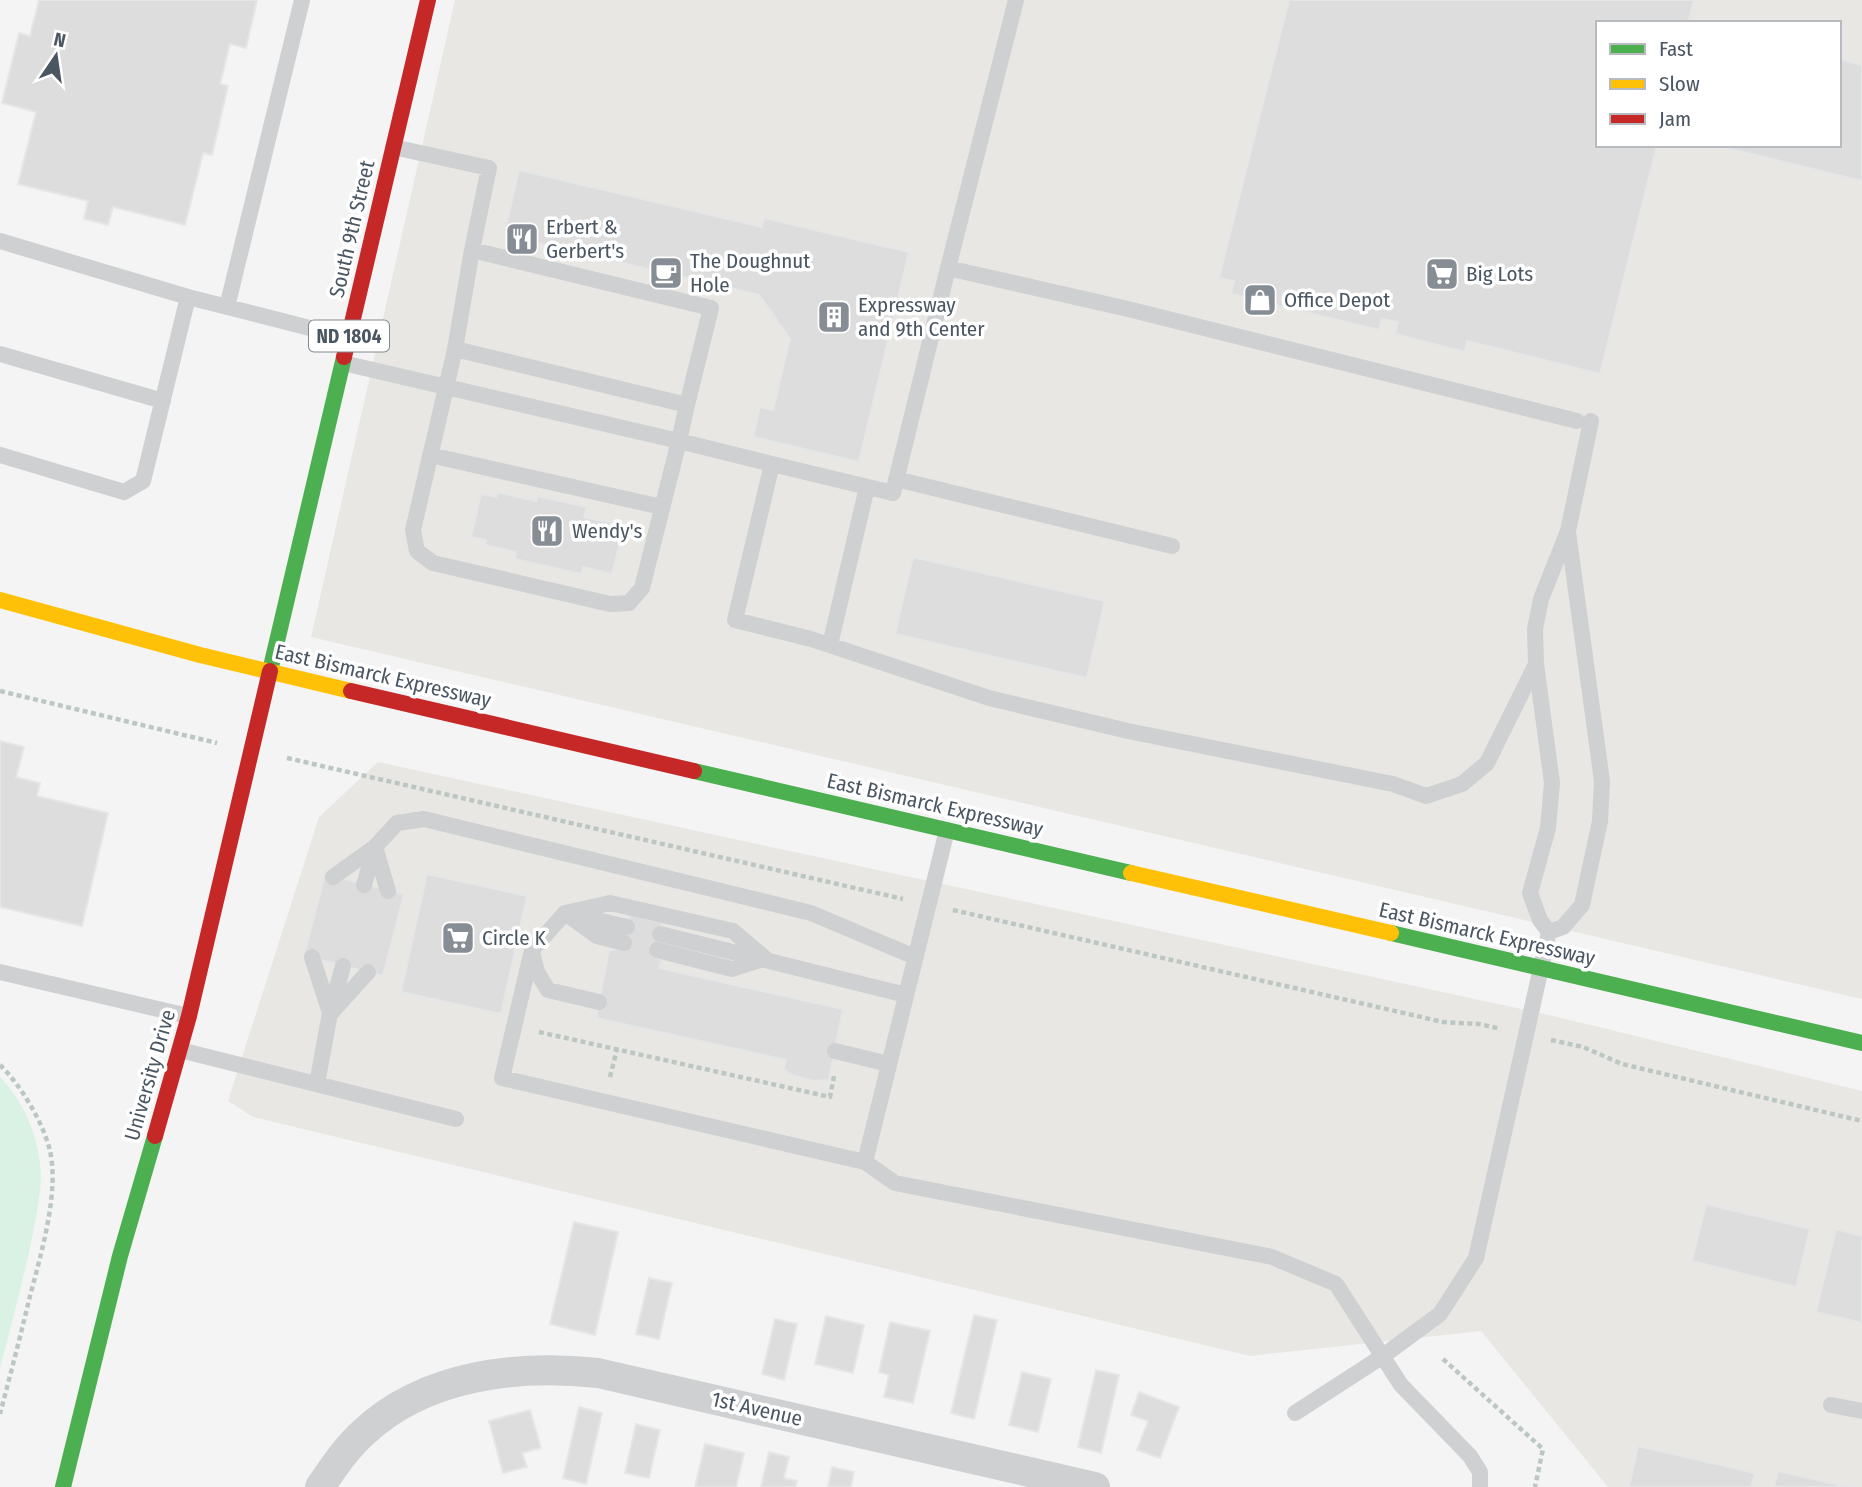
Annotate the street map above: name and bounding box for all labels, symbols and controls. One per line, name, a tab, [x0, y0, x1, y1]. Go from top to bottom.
north arrow	[21, 21, 91, 91]
legend	[1596, 21, 1841, 147]
text: N	[52, 27, 68, 52]
text: Fast	[1659, 36, 1693, 62]
text: Slow	[1659, 71, 1700, 97]
text: Jam	[1659, 106, 1691, 132]
street label: South 9th Street	[324, 158, 380, 300]
place label: Erbert & Gerbert's	[546, 214, 624, 264]
restaurant icon: Erbert & Gerbert's	[503, 220, 541, 258]
place label: The Doughnut Hole	[690, 248, 810, 298]
cafe icon: The Doughnut Hole	[647, 254, 685, 292]
supermarket icon: Big Lots	[1423, 255, 1461, 293]
place label: Big Lots	[1466, 261, 1533, 287]
shop icon: Office Depot	[1241, 281, 1279, 319]
place label: Office Depot	[1284, 287, 1390, 313]
place label: Expressway and 9th Center	[858, 292, 985, 342]
building icon: Expressway and 9th Center	[815, 298, 853, 336]
road number: ND 1804	[309, 320, 389, 352]
restaurant icon: Wendy's	[528, 512, 566, 550]
place label: Wendy's	[572, 518, 643, 544]
street label: East Bismarck Expressway	[272, 638, 494, 714]
street label: East Bismarck Expressway	[824, 767, 1046, 843]
street label: East Bismarck Expressway	[1376, 896, 1598, 972]
supermarket icon: Circle K	[439, 919, 477, 957]
place label: Circle K	[482, 925, 546, 951]
street label: University Drive	[119, 1006, 181, 1144]
street label: 1st Avenue	[709, 1386, 805, 1432]

